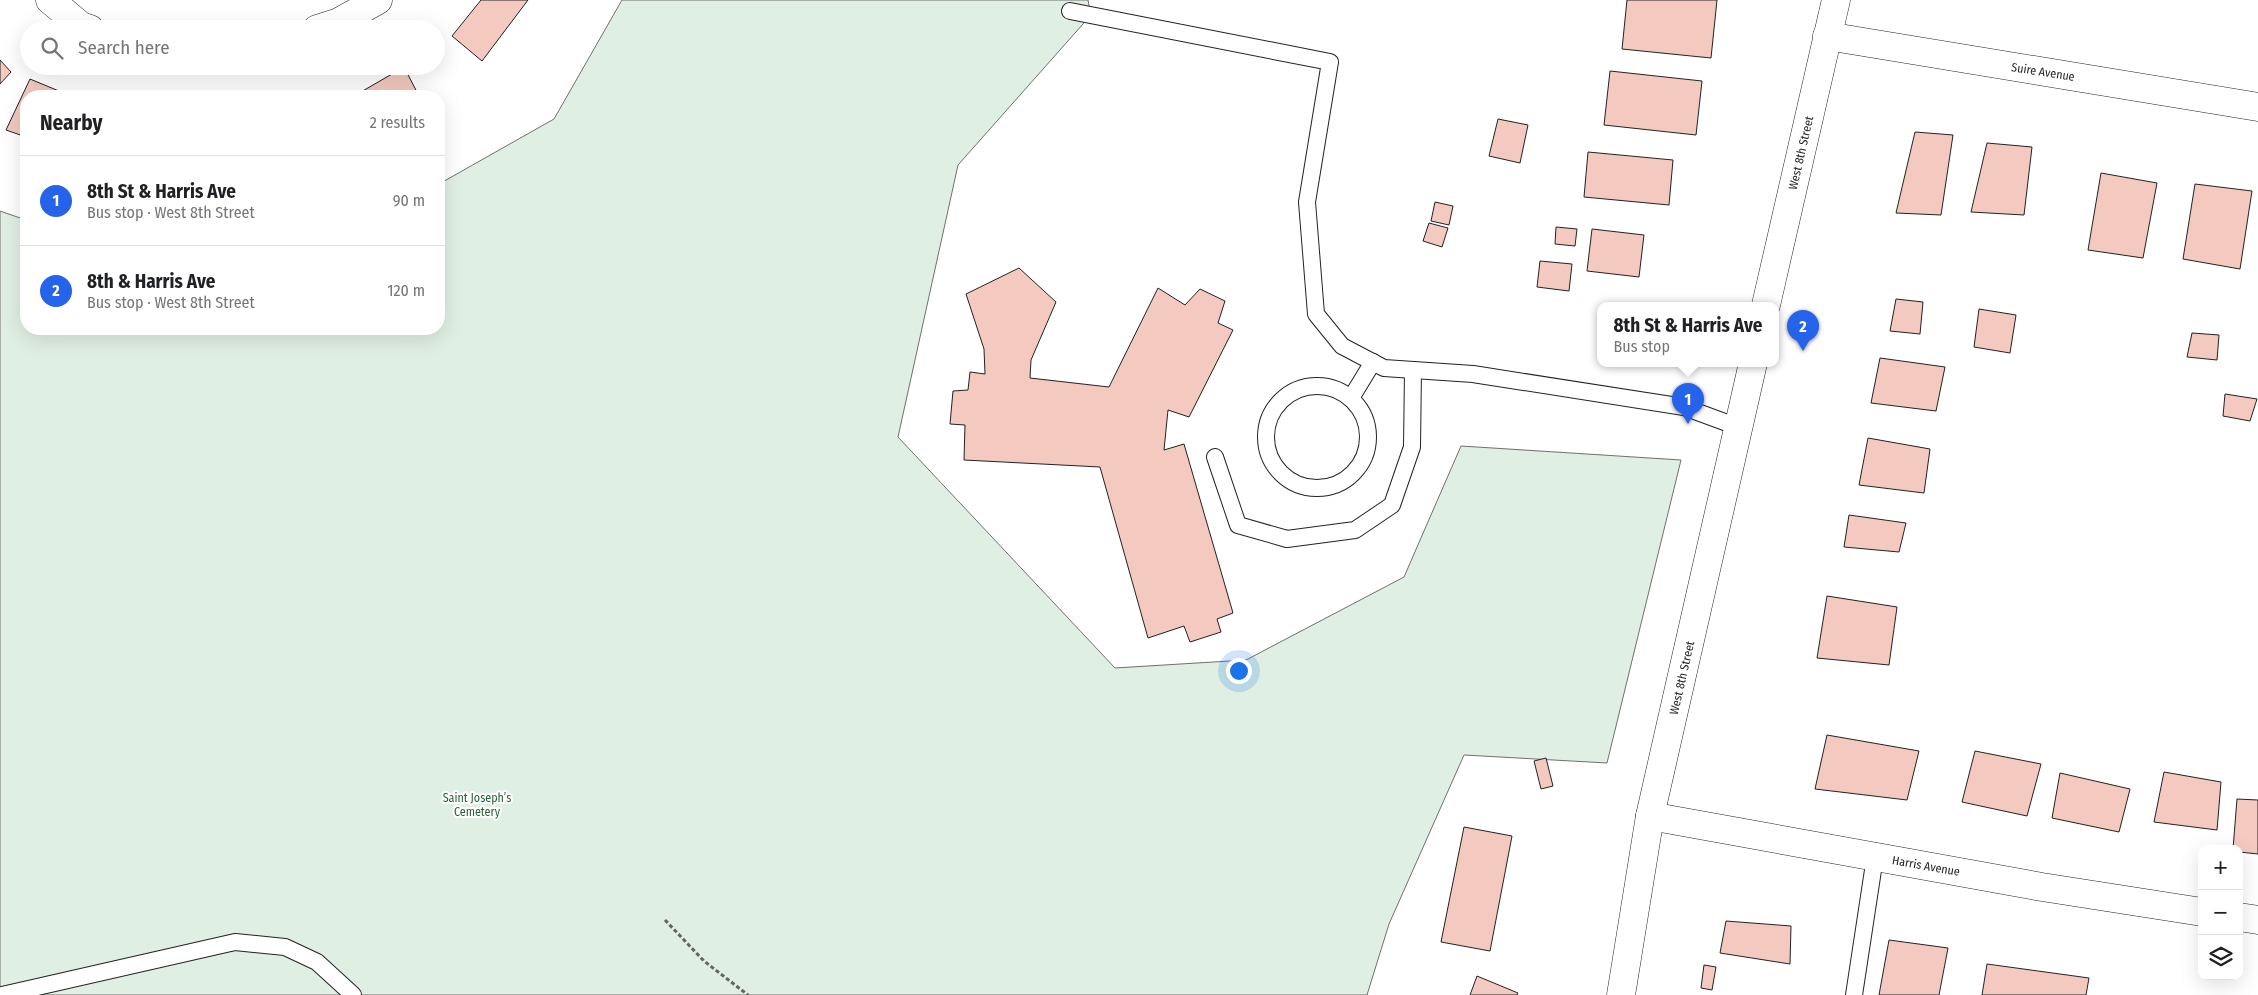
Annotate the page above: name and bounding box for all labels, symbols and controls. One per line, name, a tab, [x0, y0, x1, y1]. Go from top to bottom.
search box	[20, 20, 445, 75]
icon: search	[38, 34, 66, 62]
text: Search here	[78, 36, 170, 59]
street label: Suire Avenue	[2010, 60, 2076, 84]
text: Nearby	[40, 110, 102, 136]
text: 2 results	[370, 113, 425, 132]
street label: West 8th Street	[1786, 115, 1816, 191]
text: 8th St & Harris Ave	[87, 180, 236, 203]
text: 1	[53, 191, 59, 210]
text: 90 m	[393, 191, 425, 210]
text: Bus stop · West 8th Street	[87, 203, 255, 222]
text: 8th & Harris Ave	[87, 270, 215, 293]
text: 2	[52, 281, 60, 300]
text: 120 m	[387, 281, 425, 300]
text: Bus stop · West 8th Street	[87, 293, 255, 312]
popup	[1597, 302, 1779, 367]
pin: 2	[1787, 310, 1819, 351]
text: 8th St & Harris Ave	[1614, 314, 1762, 337]
text: Bus stop	[1614, 337, 1670, 356]
pin: 1	[1672, 383, 1704, 424]
street label: West 8th Street	[1667, 640, 1697, 716]
your location	[1226, 658, 1252, 684]
park label: Saint Joseph’s Cemetery	[443, 791, 511, 819]
map controls	[2198, 845, 2243, 980]
button: +	[2198, 845, 2243, 890]
street label: Harris Avenue	[1891, 853, 1961, 879]
button: −	[2198, 890, 2243, 935]
button: layers	[2198, 935, 2243, 980]

